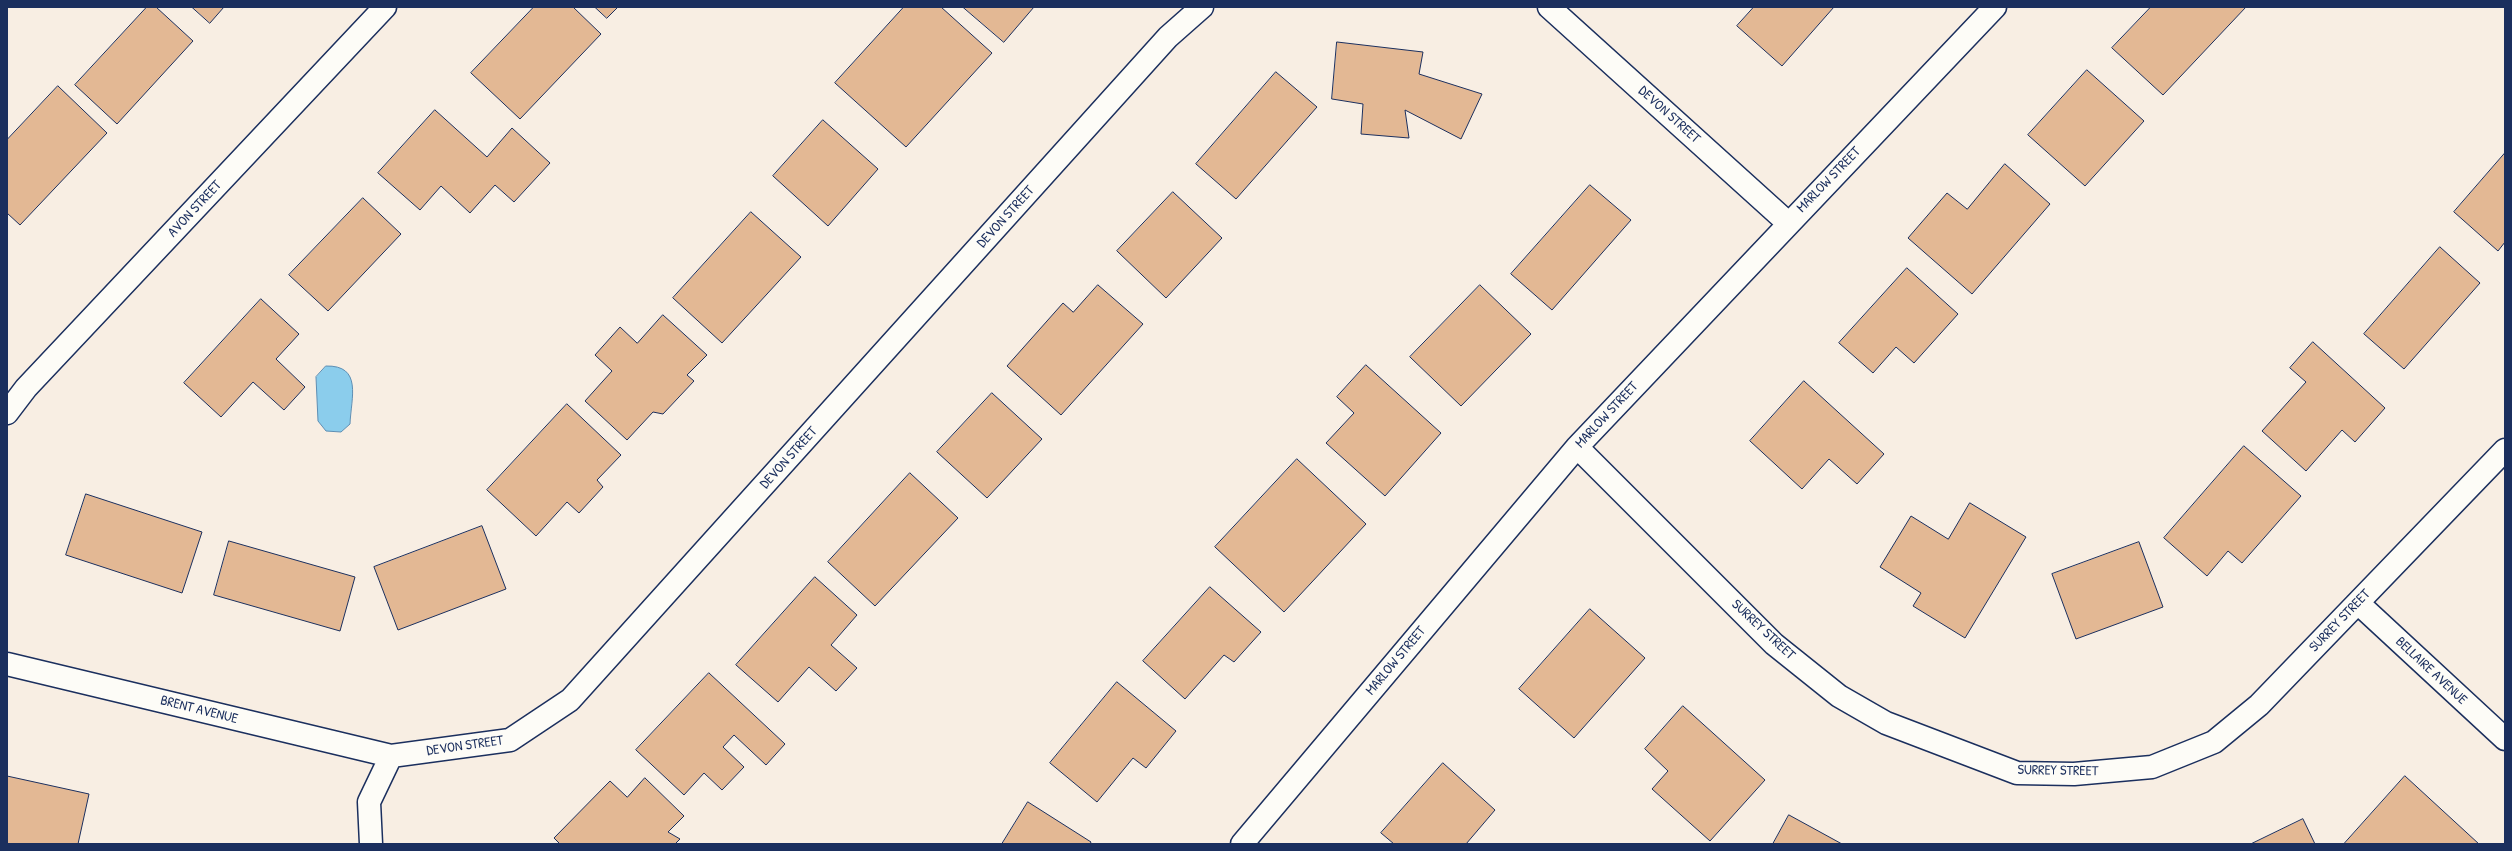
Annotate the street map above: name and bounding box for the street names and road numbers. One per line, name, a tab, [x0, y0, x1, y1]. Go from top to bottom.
street label: DEVON STREET	[1635, 83, 1703, 147]
street label: MARLOW STREET	[1794, 144, 1864, 216]
street label: AVON STREET	[165, 177, 225, 241]
street label: DEVON STREET	[974, 183, 1038, 251]
street label: MARLOW STREET	[1572, 378, 1642, 452]
street label: DEVON STREET	[757, 424, 821, 492]
street label: SURREY STREET	[2306, 586, 2374, 656]
street label: SURREY STREET	[1728, 596, 1798, 664]
street label: MARLOW STREET	[1362, 623, 1430, 699]
street label: BELLAIRE AVENUE	[2392, 634, 2470, 708]
street label: BRENT AVENUE	[159, 692, 239, 728]
street label: DEVON STREET	[425, 732, 505, 760]
street label: SURREY STREET	[2018, 762, 2098, 780]

